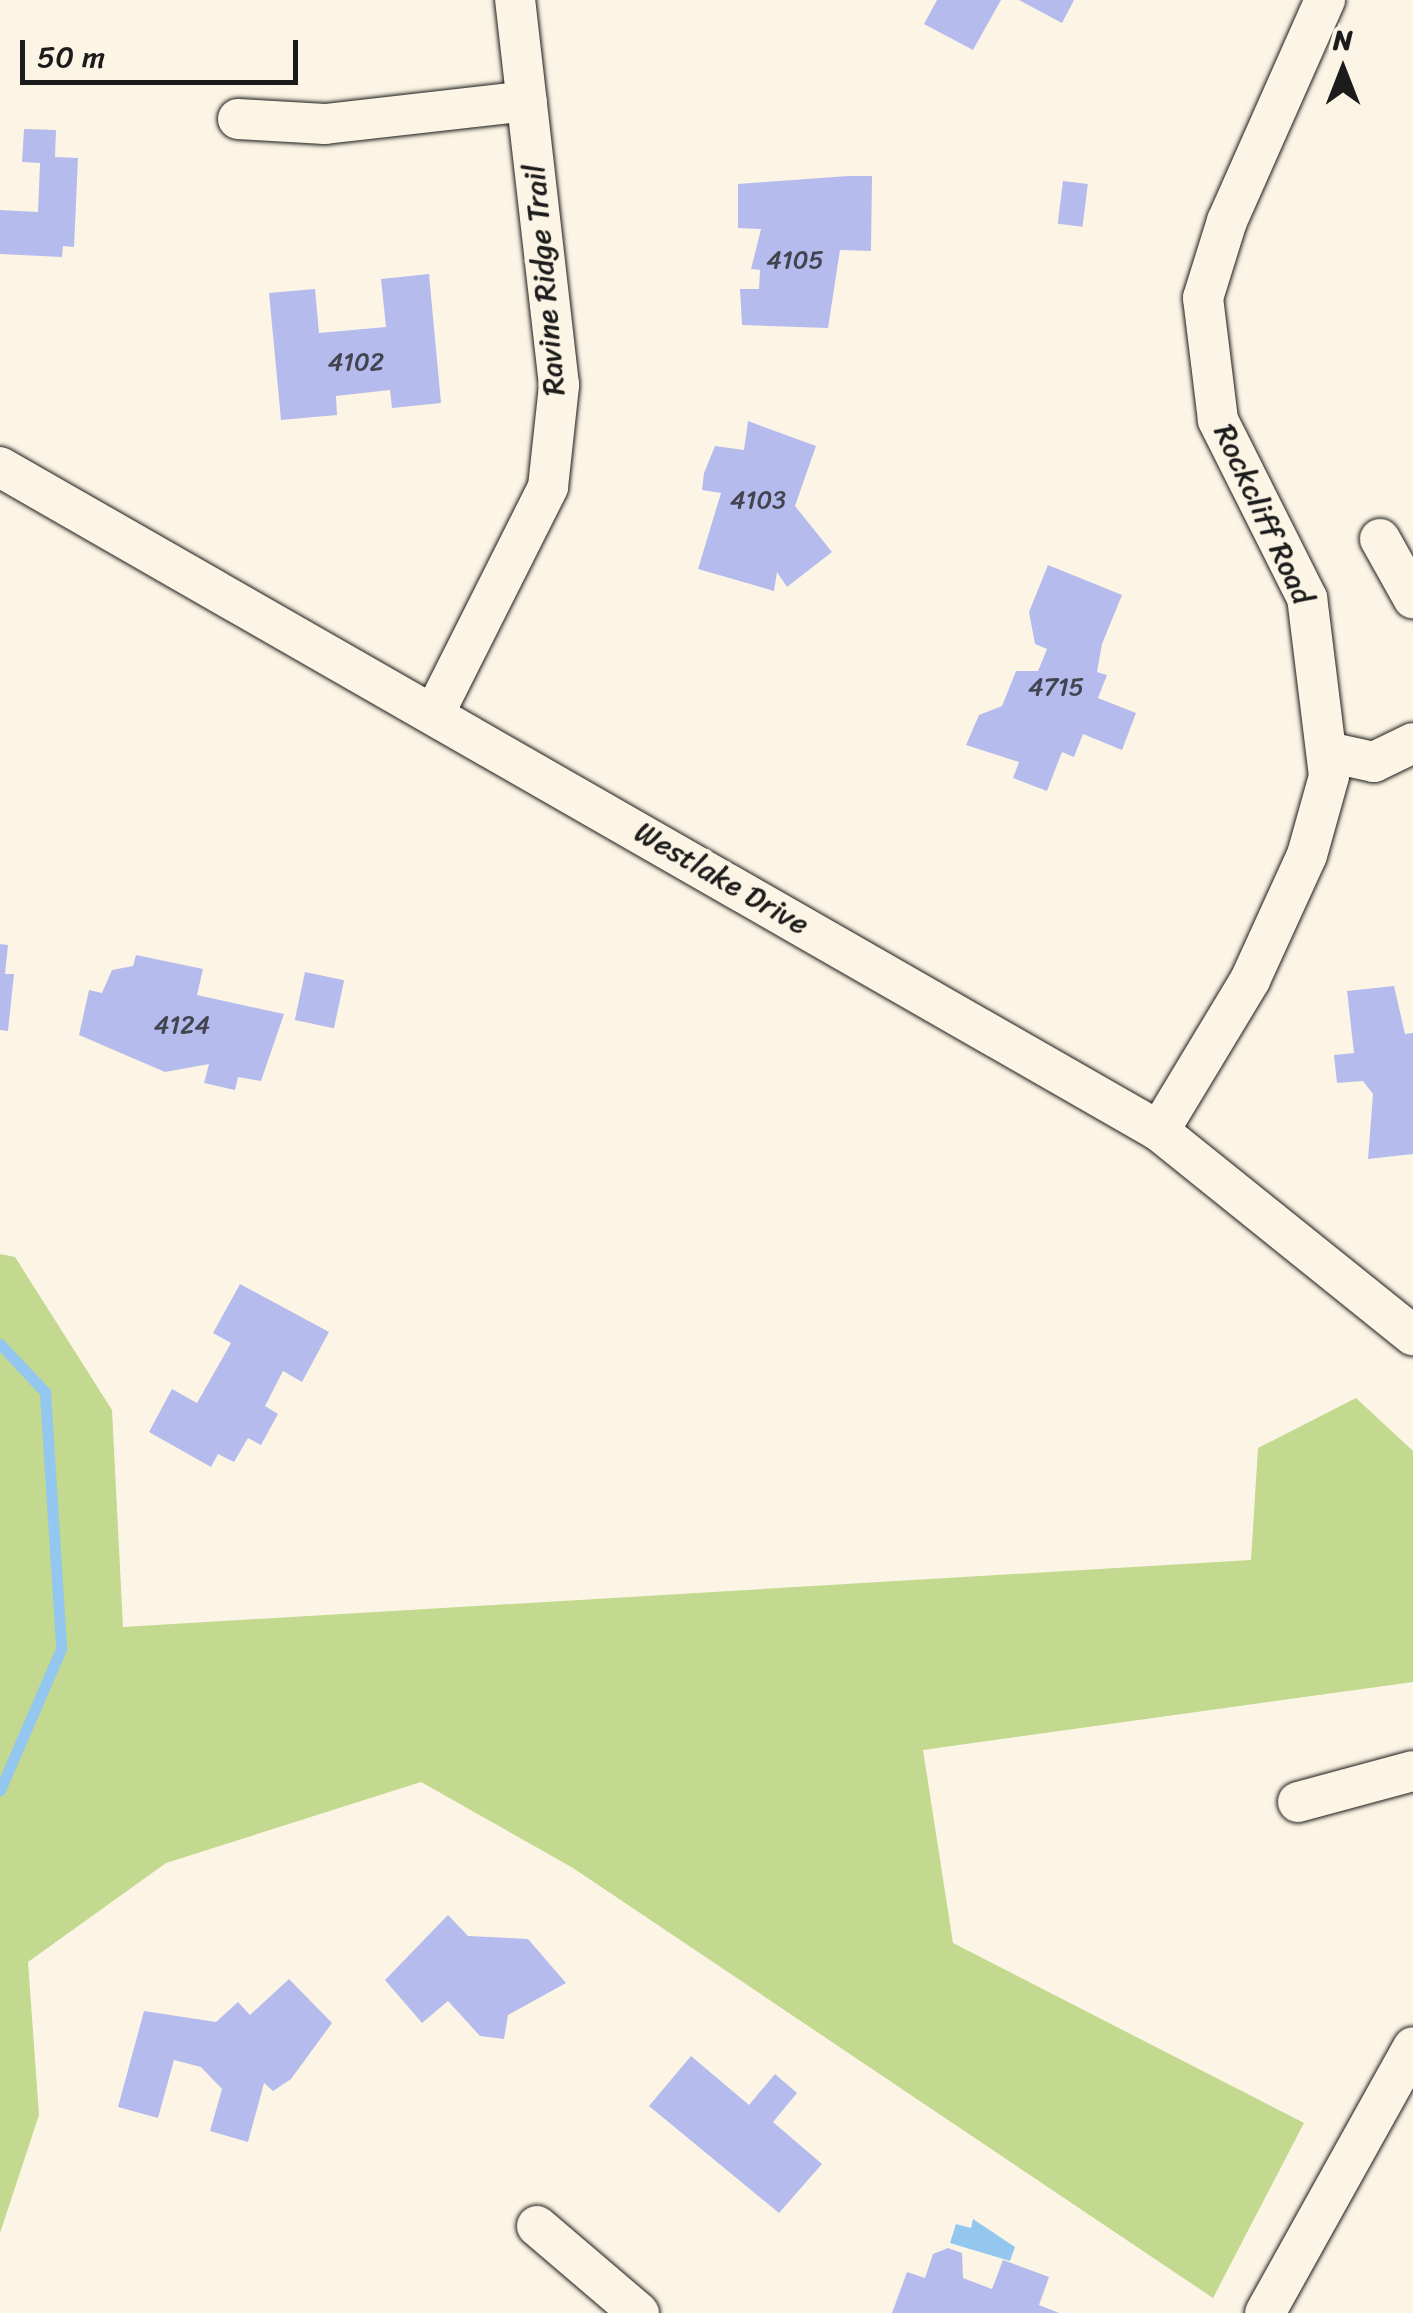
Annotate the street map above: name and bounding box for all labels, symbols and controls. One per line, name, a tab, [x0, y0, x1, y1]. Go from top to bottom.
text: N	[1333, 15, 1353, 64]
scale bar	[25, 20, 302, 82]
north arrow	[1293, 20, 1393, 120]
text: 50 m	[37, 30, 105, 84]
street label: Ravine Ridge Trail	[516, 162, 572, 398]
house number: 4105	[766, 245, 824, 275]
house number: 4102	[328, 347, 384, 377]
street label: Rockcliff Road	[1207, 418, 1321, 610]
house number: 4103	[730, 485, 786, 515]
house number: 4715	[1028, 672, 1084, 702]
street label: Westlake Drive	[628, 814, 816, 942]
house number: 4124	[154, 1010, 210, 1040]

